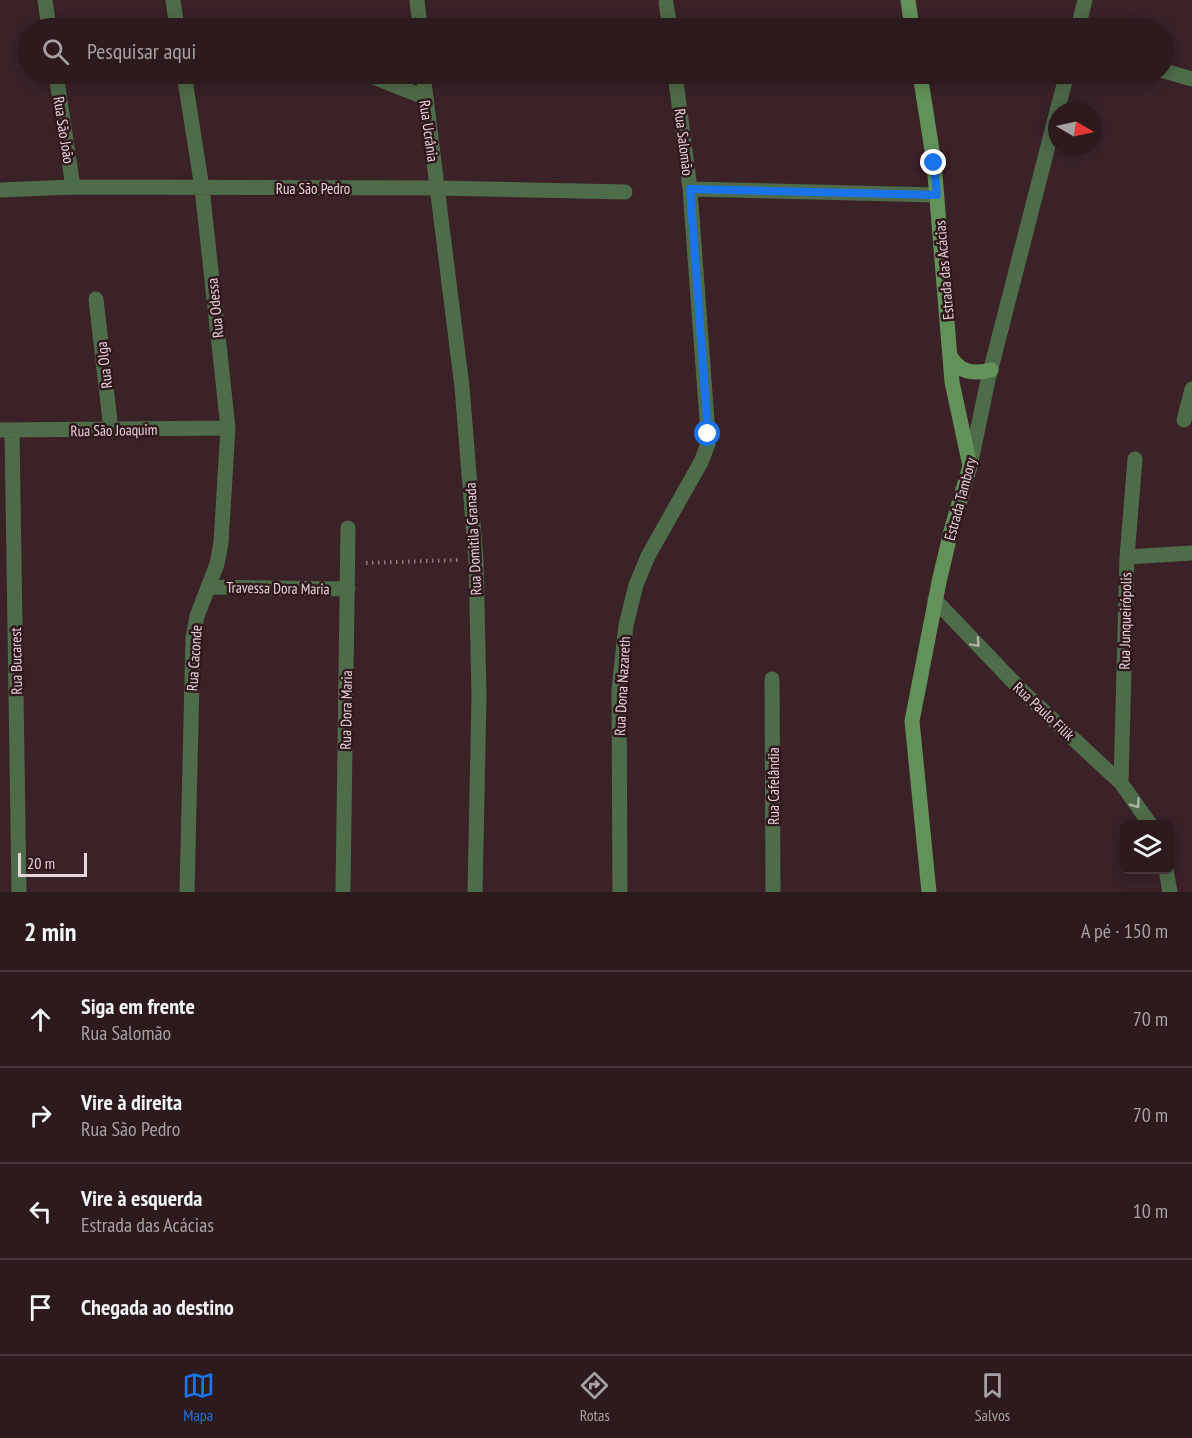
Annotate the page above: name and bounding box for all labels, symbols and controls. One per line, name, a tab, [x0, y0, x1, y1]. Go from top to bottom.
search box	[18, 18, 1174, 84]
icon: search	[39, 35, 72, 68]
text: Pesquisar aqui	[87, 37, 196, 65]
street label: Rua São João	[49, 95, 79, 165]
street label: Rua Ucrânia	[415, 99, 443, 163]
north arrow	[1048, 102, 1102, 156]
street label: Rua Salomão	[670, 107, 698, 177]
route end	[920, 149, 946, 175]
street label: Rua São Pedro	[276, 179, 350, 198]
street label: Estrada das Acácias	[930, 220, 958, 320]
street label: Rua Odessa	[202, 277, 228, 339]
street label: Rua Olga	[92, 340, 116, 390]
street label: Rua São Joaquim	[70, 420, 158, 440]
route start	[694, 420, 720, 446]
street label: Estrada Tambory	[940, 455, 980, 542]
street label: Rua Domitila Granada	[461, 482, 485, 596]
street label: Rua Junqueirópolis	[1115, 572, 1135, 670]
street label: Travessa Dora Maria	[226, 578, 330, 598]
street label: Rua Caconde	[182, 624, 206, 692]
street label: Rua Bucarest	[6, 627, 26, 695]
street label: Rua Dona Nazareth	[610, 636, 634, 736]
one-way arrow	[969, 636, 980, 646]
street label: Rua Dora Maria	[336, 670, 356, 750]
street label: Rua Paulo Filik	[1009, 678, 1079, 744]
street label: Rua Cafelândia	[764, 747, 783, 825]
one-way arrow	[1129, 797, 1140, 808]
map controls	[1120, 820, 1174, 874]
button: layers	[1120, 820, 1174, 874]
scale bar	[18, 850, 87, 878]
text: 20 m	[27, 853, 55, 873]
text: 2 min	[24, 915, 77, 948]
text: A pé · 150 m	[1081, 918, 1168, 944]
text: Siga em frente	[81, 992, 195, 1020]
icon: ahead	[24, 1003, 57, 1036]
text: 70 m	[1133, 1006, 1168, 1032]
text: Rua Salomão	[81, 1020, 171, 1046]
text: Vire à direita	[81, 1088, 182, 1116]
icon: right	[24, 1099, 57, 1132]
text: 70 m	[1133, 1102, 1168, 1128]
text: Rua São Pedro	[81, 1116, 180, 1142]
text: Vire à esquerda	[81, 1184, 202, 1212]
icon: left	[24, 1195, 57, 1228]
text: 10 m	[1133, 1198, 1168, 1224]
text: Estrada das Acácias	[81, 1212, 214, 1238]
icon: arrive	[24, 1291, 57, 1324]
text: Chegada ao destino	[81, 1293, 234, 1321]
tab: Mapa	[182, 1369, 215, 1425]
tab: Rotas	[578, 1369, 611, 1425]
tab: Salvos	[975, 1369, 1010, 1425]

